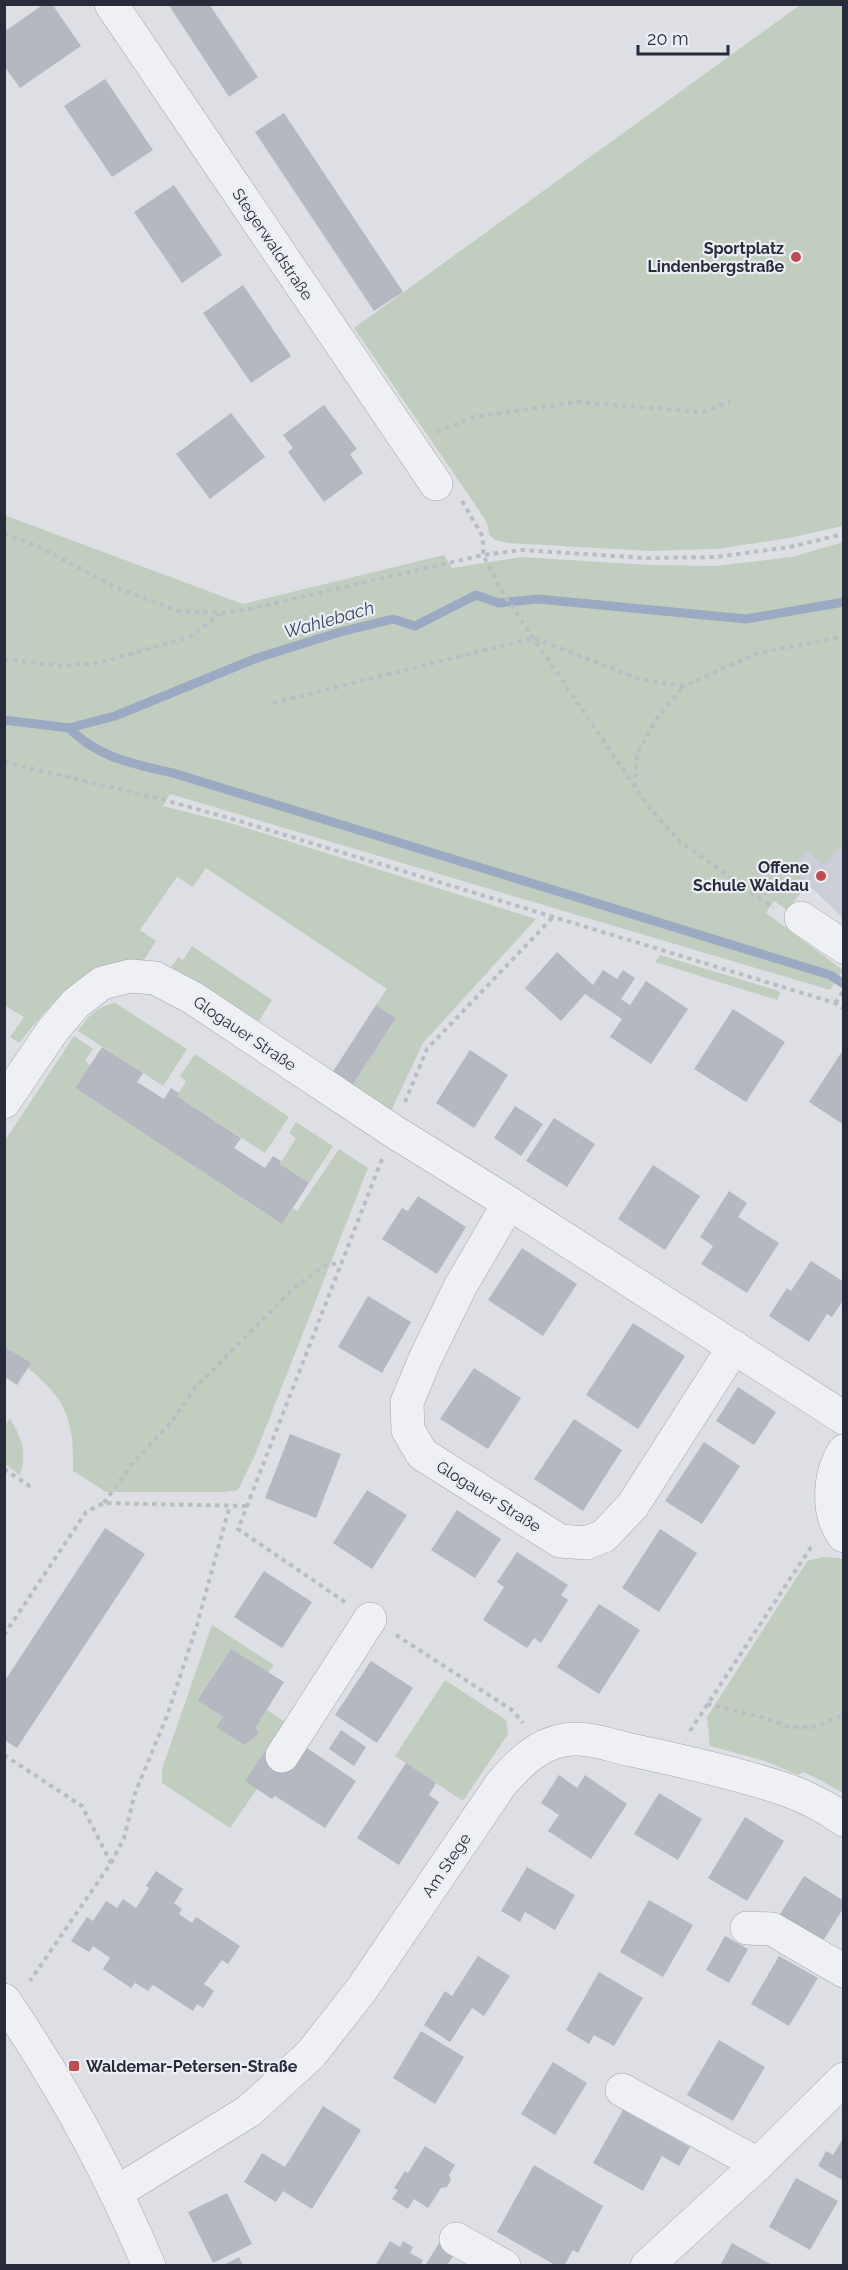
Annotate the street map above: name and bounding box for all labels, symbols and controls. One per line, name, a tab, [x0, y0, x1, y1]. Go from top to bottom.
scale bar	[638, 18, 728, 56]
text: 20 m	[647, 28, 689, 49]
street label: Stegerwaldstraße	[228, 185, 317, 304]
place label: Sportplatz Lindenbergstraße	[648, 239, 784, 276]
marker: Sportplatz Lindenbergstraße	[789, 250, 803, 264]
water label: Wahlebach	[281, 597, 376, 642]
place label: Offene Schule Waldau	[693, 858, 809, 895]
marker: Offene Schule Waldau	[814, 869, 828, 883]
street label: Glogauer Straße	[190, 992, 300, 1075]
street label: Glogauer Straße	[433, 1457, 544, 1536]
street label: Am Stege	[418, 1830, 475, 1901]
place label: Waldemar-Petersen-Straße	[86, 2057, 298, 2076]
marker: Waldemar-Petersen-Straße	[67, 2059, 81, 2073]

